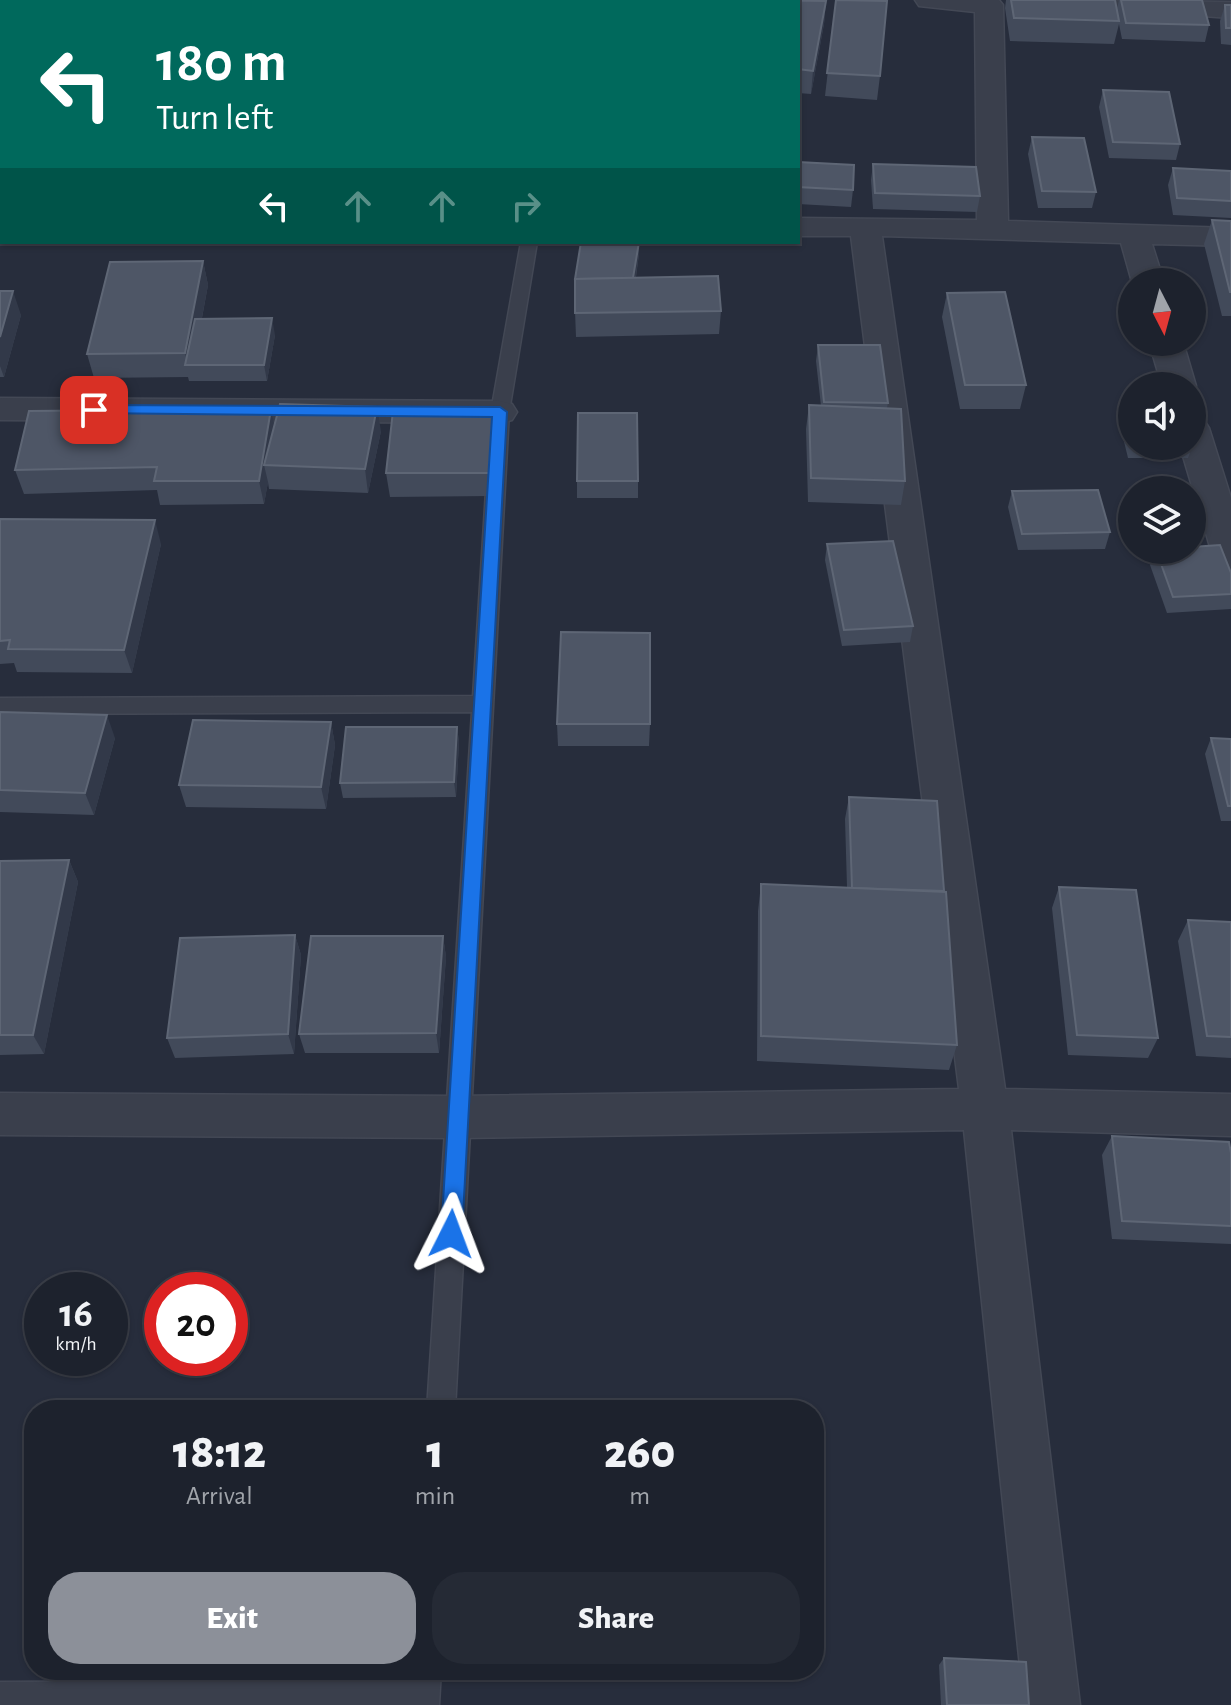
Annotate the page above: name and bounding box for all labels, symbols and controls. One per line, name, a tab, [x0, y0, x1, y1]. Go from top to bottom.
icon: left	[24, 32, 128, 136]
text: 180 m	[156, 35, 287, 91]
text: Turn left	[156, 100, 273, 136]
icon: left	[252, 184, 296, 228]
icon: ahead	[336, 184, 380, 228]
icon: ahead	[420, 184, 464, 228]
icon: right	[504, 184, 548, 228]
north arrow	[1118, 268, 1206, 356]
map controls	[1118, 268, 1206, 564]
button: sound	[1118, 372, 1206, 460]
pin	[60, 376, 128, 444]
icon: arrive	[72, 388, 116, 432]
button: layers	[1118, 476, 1206, 564]
position arrow	[409, 1192, 493, 1276]
speed limit sign: 20	[144, 1272, 248, 1376]
text: 16	[59, 1294, 93, 1334]
text: km/h	[55, 1334, 97, 1354]
text: 18:12	[173, 1429, 266, 1477]
text: 1	[426, 1429, 444, 1477]
text: 260	[604, 1429, 675, 1477]
text: Arrival	[186, 1483, 253, 1509]
text: min	[415, 1483, 455, 1509]
text: m	[629, 1483, 650, 1509]
button: Exit	[48, 1572, 416, 1664]
button: Share	[432, 1572, 800, 1664]

